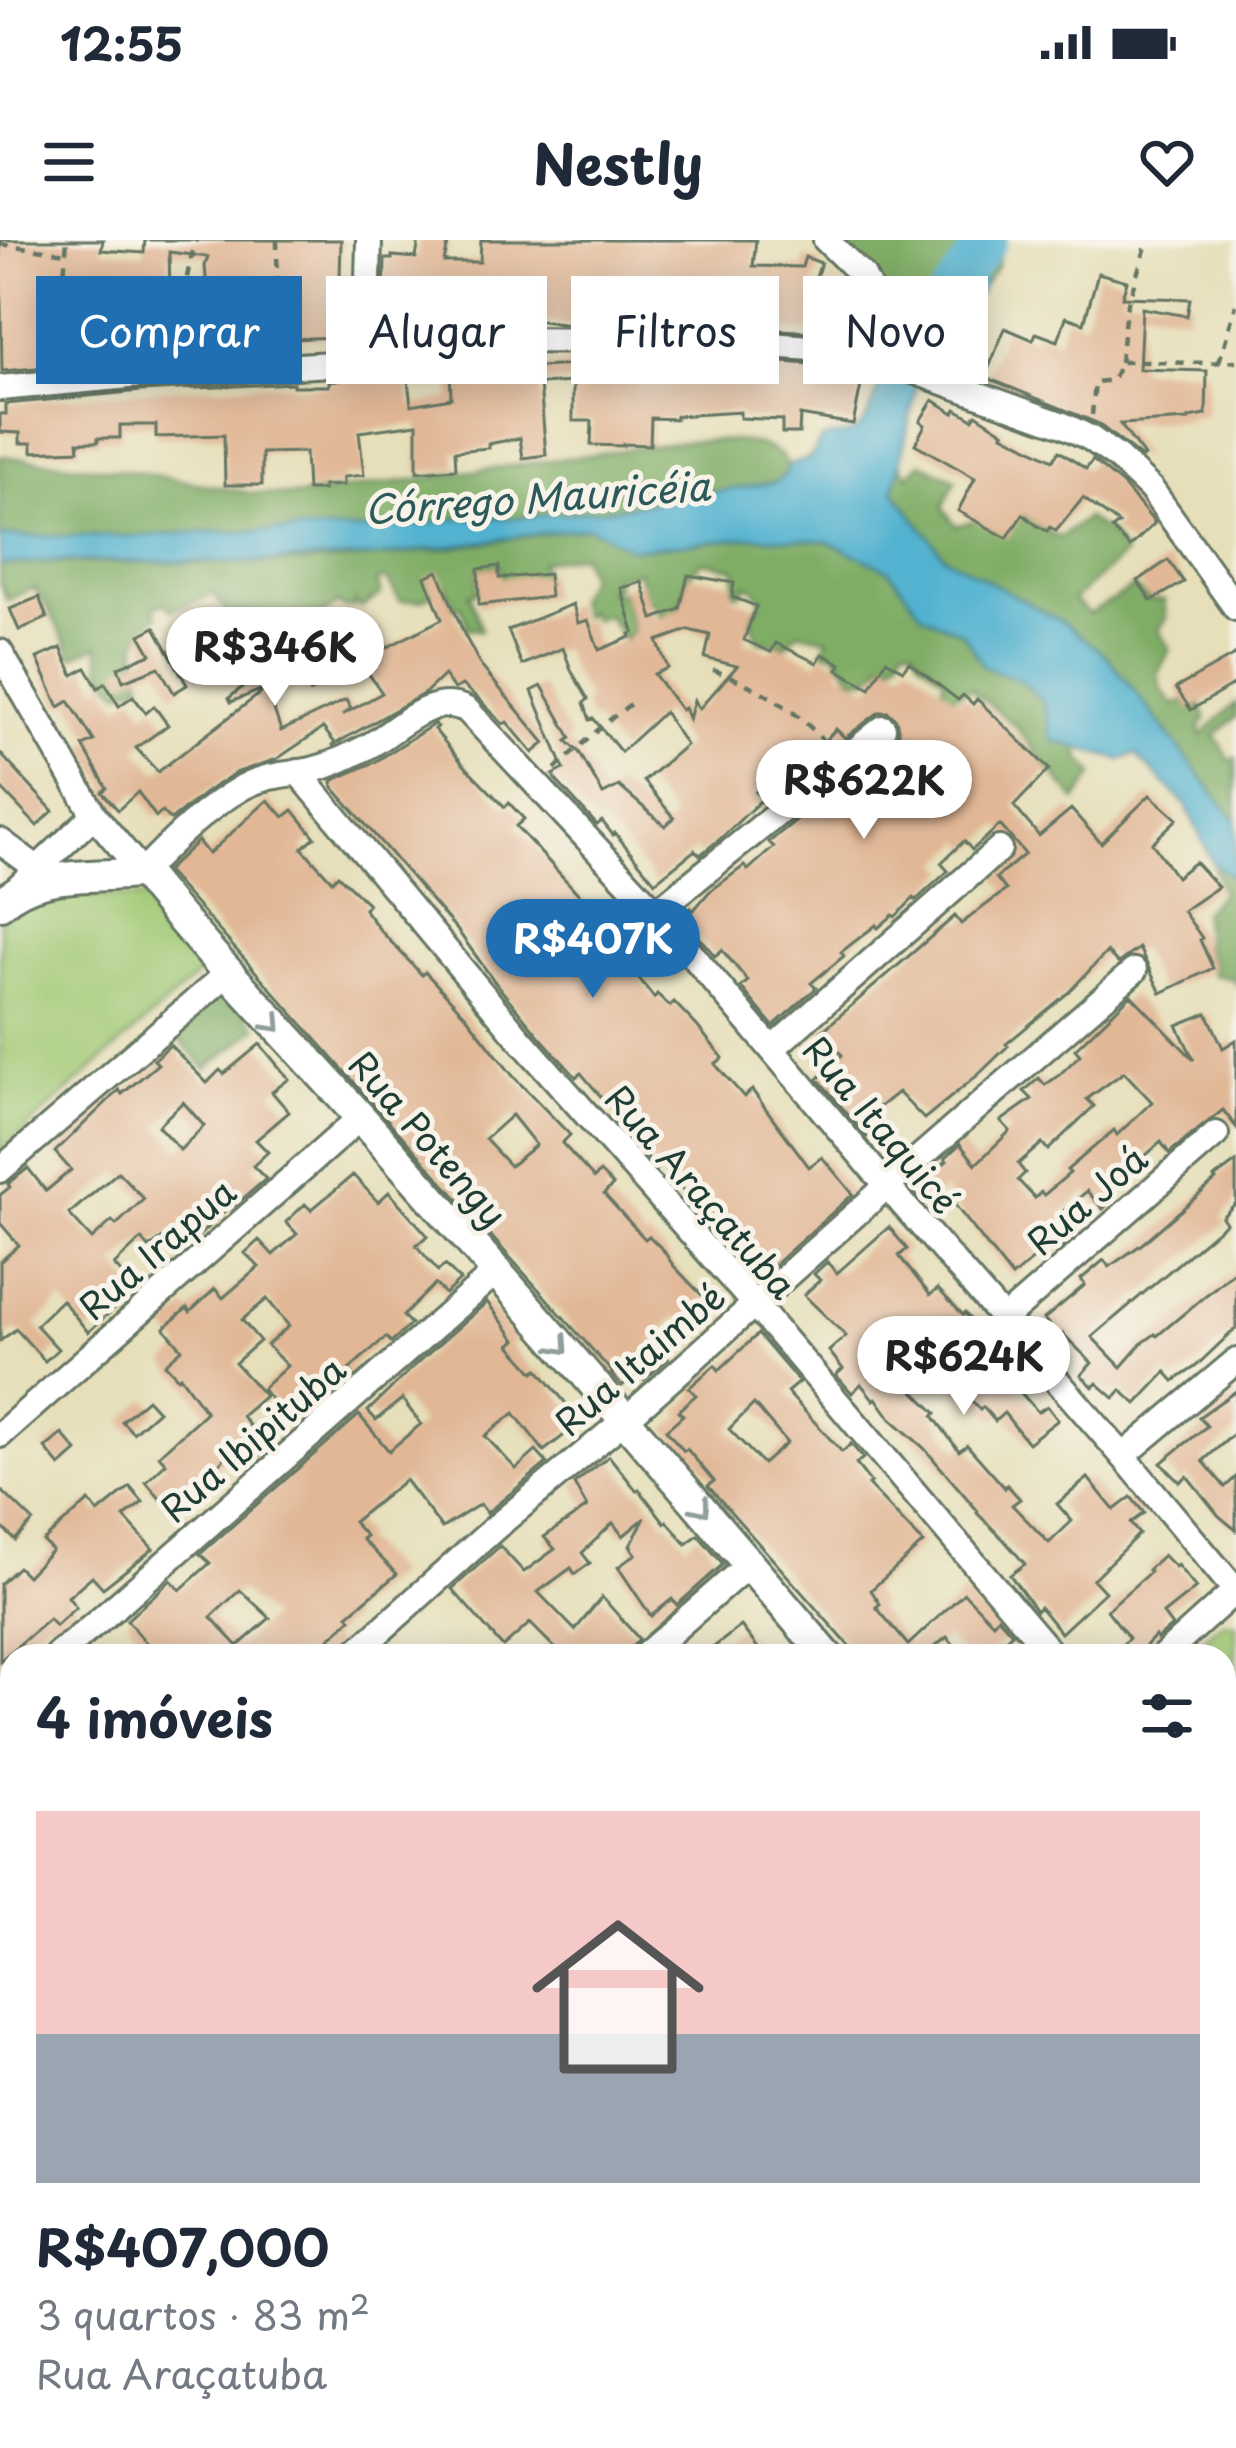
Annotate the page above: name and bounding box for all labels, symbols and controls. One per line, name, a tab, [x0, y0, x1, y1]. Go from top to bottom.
text: 12:55	[60, 8, 183, 76]
text: Nestly	[533, 122, 703, 203]
icon: menu	[36, 129, 102, 195]
icon: heart	[1134, 129, 1200, 195]
chip: Comprar	[36, 276, 302, 384]
chip: Alugar	[326, 276, 547, 384]
chip: Filtros	[571, 276, 779, 384]
chip: Novo	[803, 276, 988, 384]
water label: Córrego Mauricéia	[362, 454, 713, 538]
pin: R$346K	[177, 607, 373, 709]
text: R$346K	[193, 616, 357, 675]
pin: R$622K	[766, 740, 962, 842]
text: R$622K	[783, 749, 945, 808]
pin: R$407K	[495, 899, 691, 1001]
text: R$407K	[513, 908, 673, 967]
one-way arrow	[260, 1010, 281, 1031]
street label: Rua Itaquicé	[791, 1023, 973, 1225]
street label: Rua Potengy	[337, 1038, 521, 1238]
street label: Rua Araçatuba	[594, 1072, 810, 1310]
street label: Rua Joá	[1014, 1131, 1158, 1267]
street label: Rua Irapua	[66, 1164, 246, 1331]
street label: Rua Itaimbé	[542, 1269, 736, 1447]
pin: R$624K	[866, 1316, 1062, 1418]
text: R$624K	[884, 1325, 1044, 1384]
one-way arrow	[547, 1332, 568, 1354]
street label: Rua Ibipituba	[148, 1342, 356, 1534]
one-way arrow	[687, 1494, 709, 1516]
text: 4 imóveis	[36, 1678, 273, 1755]
icon: filters	[1134, 1683, 1200, 1749]
icon: home	[510, 1889, 726, 2105]
text: R$407,000	[36, 2207, 329, 2284]
text: 3 quartos · 83 m²	[36, 2284, 370, 2343]
text: Rua Araçatuba	[36, 2343, 327, 2402]

